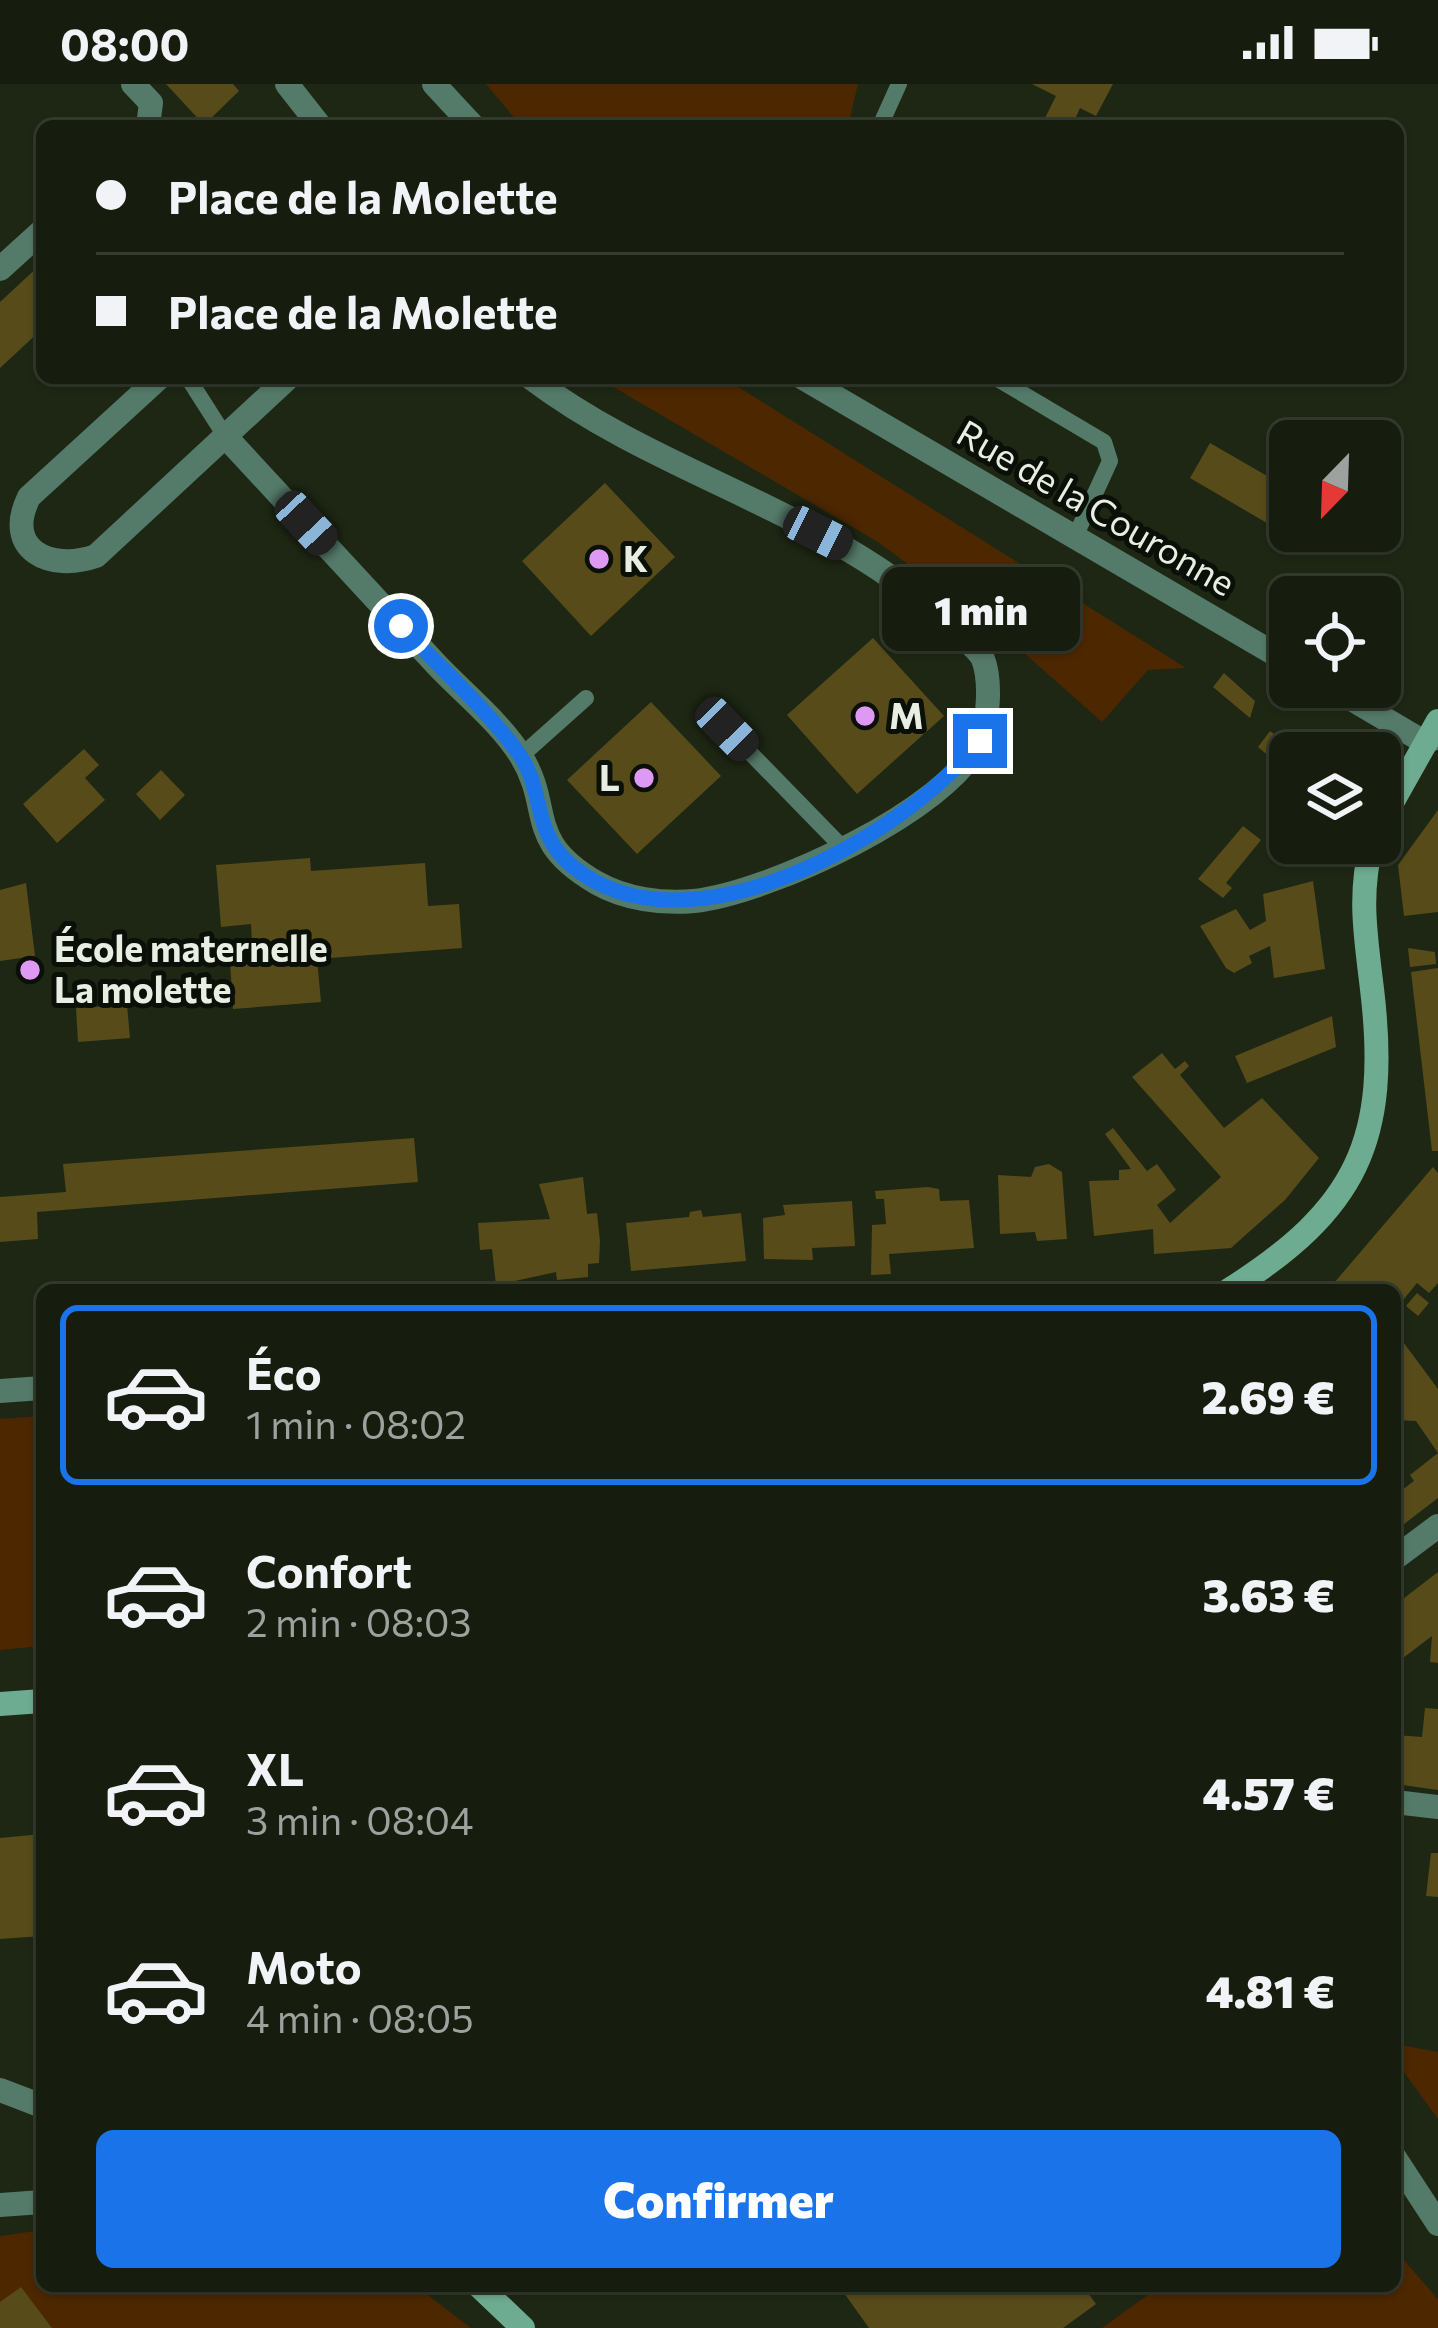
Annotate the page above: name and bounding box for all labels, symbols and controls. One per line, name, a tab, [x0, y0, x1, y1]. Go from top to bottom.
text: 08:00	[60, 15, 189, 70]
text: Place de la Molette	[168, 168, 558, 223]
text: Place de la Molette	[168, 283, 558, 338]
street label: Rue de la Couronne	[950, 409, 1244, 604]
north arrow	[1269, 420, 1401, 552]
map controls	[1269, 420, 1401, 864]
car	[268, 484, 344, 562]
car	[778, 501, 858, 565]
place label: K	[623, 535, 648, 579]
marker: K	[586, 546, 612, 572]
callout: 1 min	[881, 567, 1079, 651]
button: locate	[1269, 576, 1401, 708]
text: 1 min	[934, 585, 1028, 633]
route start	[374, 599, 428, 653]
car	[689, 691, 765, 767]
place label: M	[889, 692, 924, 736]
marker: M	[852, 703, 878, 729]
route end	[953, 714, 1007, 768]
button: layers	[1269, 732, 1401, 864]
place label: L	[599, 754, 620, 798]
marker: L	[631, 765, 657, 791]
place label: École maternelle La molette	[54, 925, 328, 1010]
marker: École maternelle La molette	[17, 957, 43, 983]
icon: car	[102, 1341, 210, 1449]
text: Éco	[246, 1344, 322, 1399]
text: 2.69 €	[1201, 1368, 1335, 1423]
text: 1 min · 08:02	[246, 1399, 466, 1447]
icon: car	[102, 1539, 210, 1647]
text: Confort	[246, 1542, 412, 1597]
text: 3.63 €	[1202, 1566, 1335, 1621]
text: 2 min · 08:03	[246, 1597, 472, 1645]
icon: car	[102, 1737, 210, 1845]
text: XL	[246, 1740, 304, 1795]
text: 4.57 €	[1202, 1764, 1335, 1819]
text: 3 min · 08:04	[246, 1795, 473, 1843]
icon: car	[102, 1935, 210, 2043]
text: Moto	[246, 1938, 362, 1993]
text: 4.81 €	[1206, 1962, 1335, 2017]
text: 4 min · 08:05	[246, 1993, 474, 2041]
button: Confirmer	[96, 2130, 1341, 2268]

